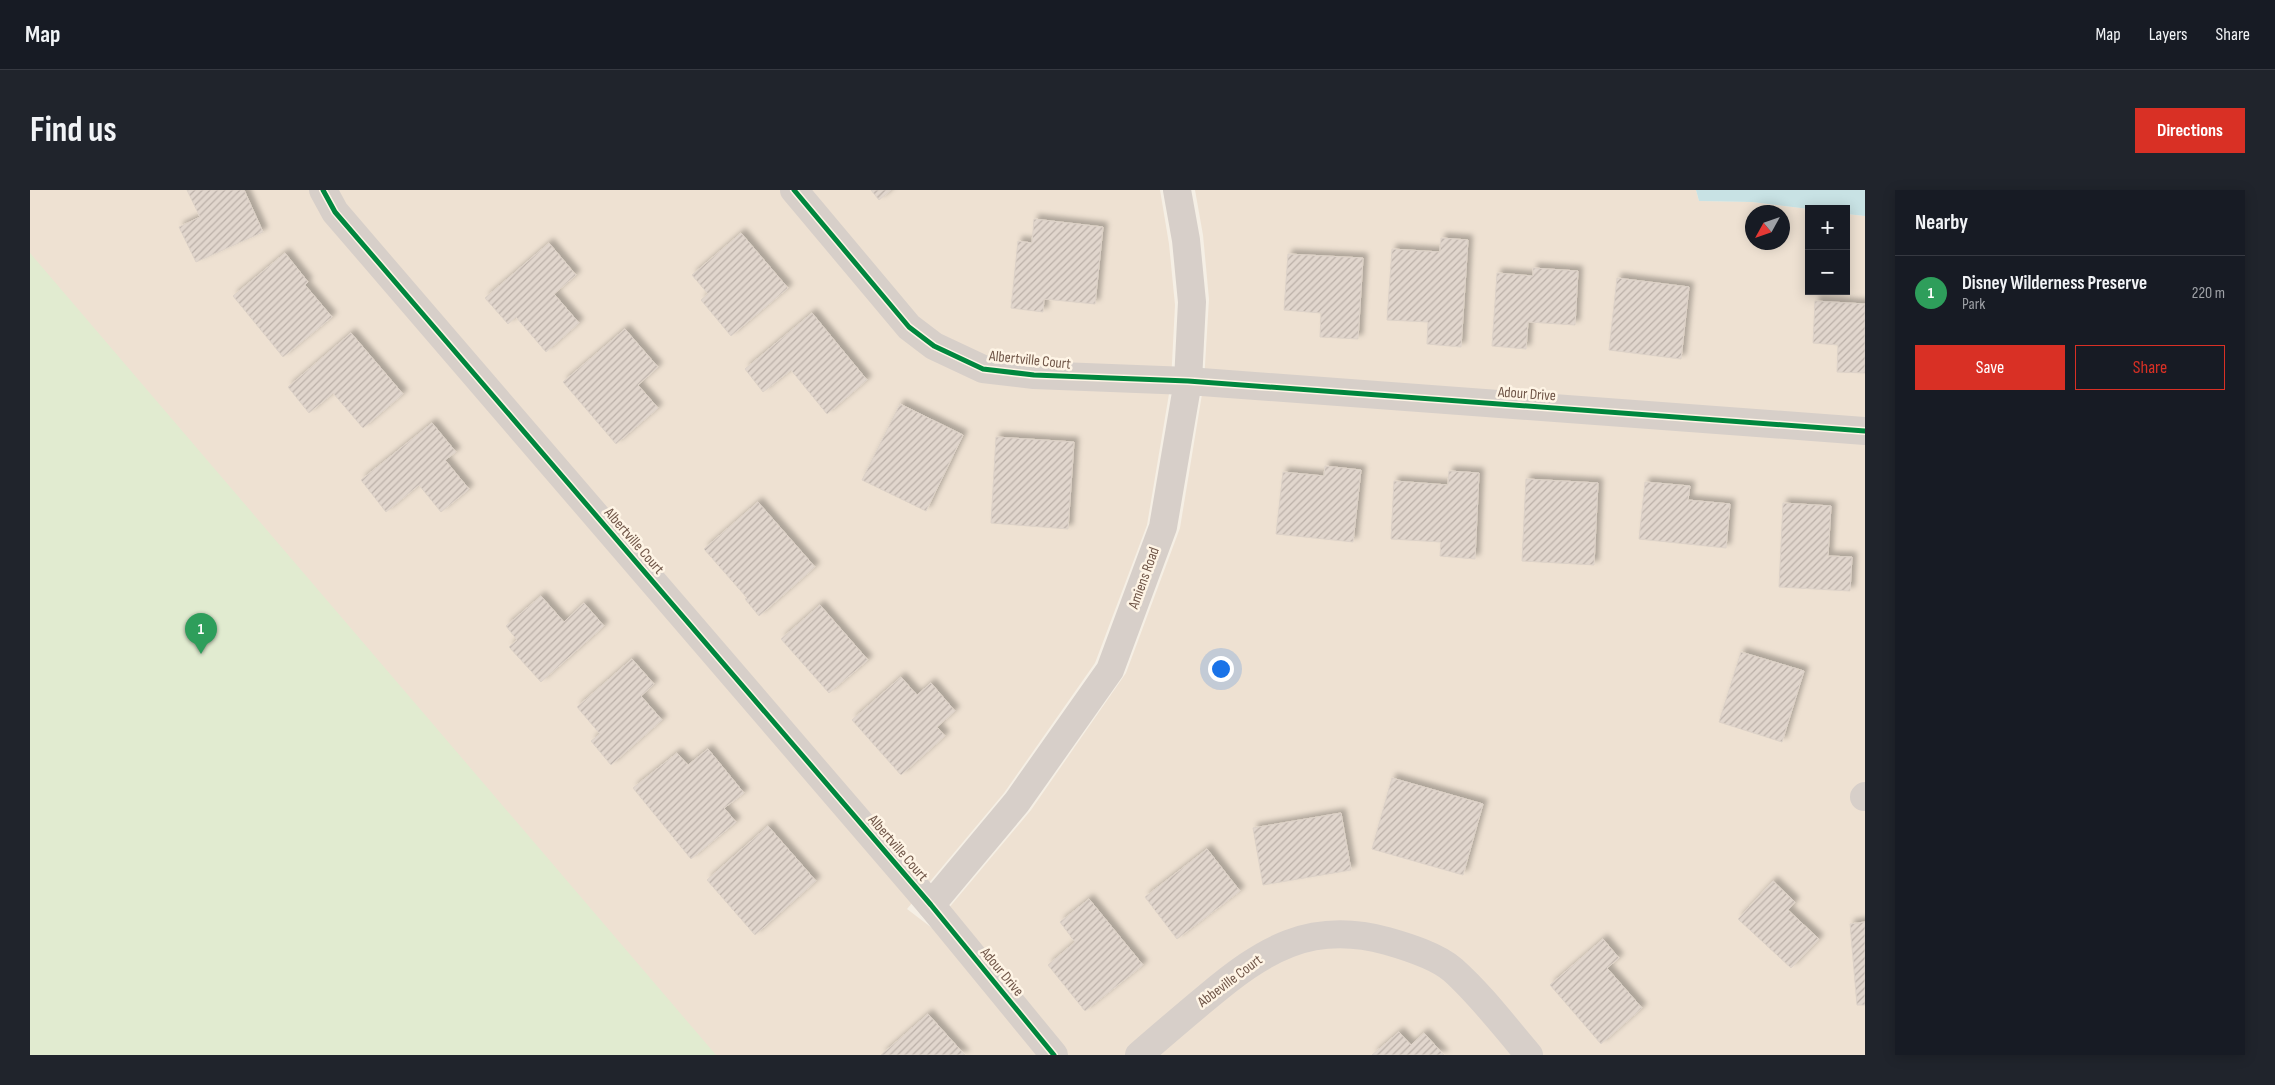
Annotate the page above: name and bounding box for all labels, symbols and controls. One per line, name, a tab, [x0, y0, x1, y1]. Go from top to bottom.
text: Map	[25, 20, 60, 49]
text: Map	[2096, 24, 2121, 45]
text: Layers	[2149, 24, 2188, 45]
text: Share	[2216, 24, 2250, 45]
button: Directions	[2135, 108, 2245, 153]
text: Find us	[30, 109, 117, 152]
north arrow	[1745, 205, 1790, 250]
map controls	[1805, 205, 1850, 295]
button: +	[1805, 205, 1850, 250]
text: Nearby	[1915, 210, 1968, 235]
button: −	[1805, 250, 1850, 295]
text: Disney Wilderness Preserve	[1962, 272, 2147, 295]
text: 1	[1928, 284, 1934, 303]
text: 220 m	[2192, 284, 2225, 303]
text: Park	[1962, 295, 1985, 314]
button: Save	[1915, 345, 2065, 390]
button: Share	[2075, 345, 2225, 390]
street label: Albertville Court	[987, 346, 1072, 374]
street label: Adour Drive	[1496, 382, 1557, 405]
street label: Albertville Court	[599, 503, 668, 579]
street label: Amiens Road	[1124, 545, 1164, 612]
pin: 1	[185, 613, 217, 654]
your location	[1208, 656, 1234, 682]
street label: Albertville Court	[863, 810, 932, 886]
street label: Adour Drive	[975, 943, 1028, 1000]
street label: Abbeville Court	[1193, 950, 1267, 1012]

